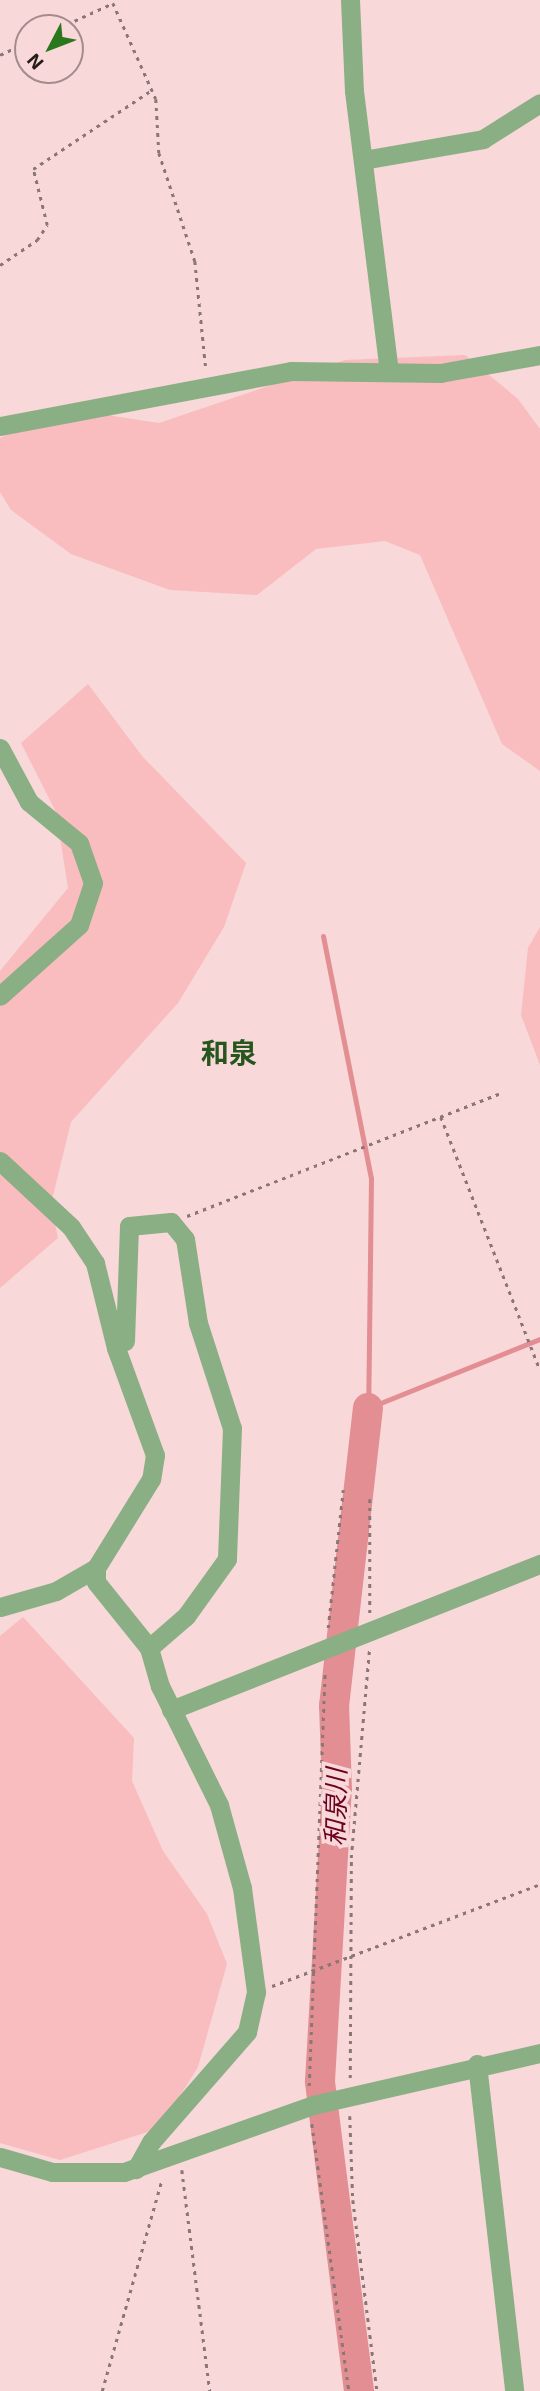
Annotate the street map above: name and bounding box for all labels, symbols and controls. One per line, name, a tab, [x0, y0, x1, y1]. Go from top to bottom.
north arrow	[14, 14, 84, 84]
text: N	[21, 49, 48, 75]
district label: 和泉	[201, 1035, 257, 1069]
water label: 和泉川	[319, 1768, 351, 1846]

